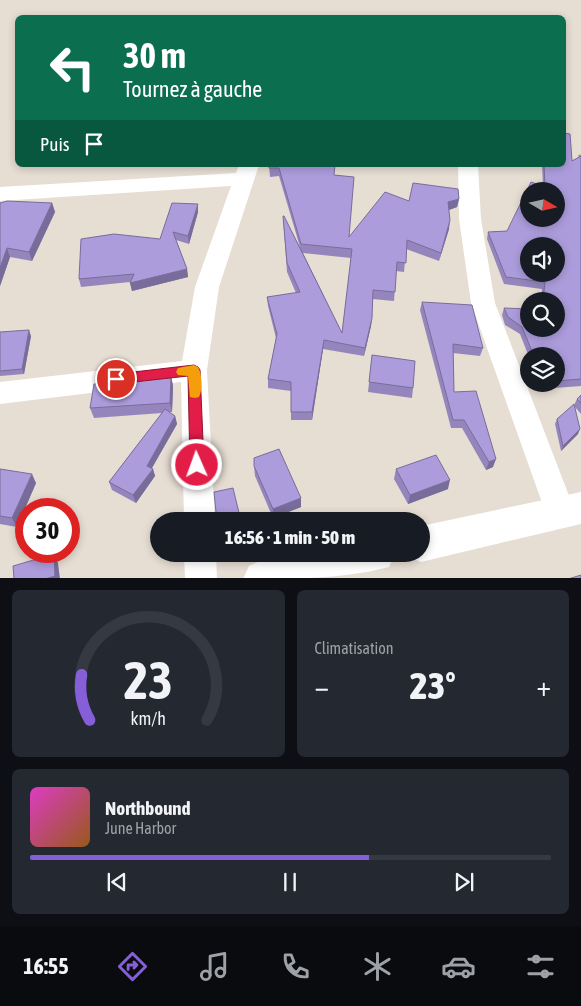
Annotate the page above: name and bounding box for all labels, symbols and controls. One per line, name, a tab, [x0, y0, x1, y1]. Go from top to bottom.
icon: left	[40, 35, 105, 100]
text: 30 m	[123, 35, 186, 75]
text: Tournez à gauche	[123, 76, 262, 102]
icon: arrive	[80, 130, 108, 158]
text: Puis	[40, 133, 70, 155]
north arrow	[520, 182, 565, 228]
map controls	[520, 182, 565, 392]
button: sound	[520, 237, 565, 282]
button: search	[520, 292, 565, 337]
button: layers	[520, 347, 565, 392]
pin	[95, 358, 137, 400]
icon: arrive	[102, 365, 130, 393]
position arrow	[170, 438, 222, 490]
speed limit sign: 30	[15, 498, 80, 563]
text: 16:56 · 1 min · 50 m	[225, 526, 355, 548]
text: Climatisation	[315, 639, 394, 657]
text: 23	[124, 650, 173, 710]
text: 23°	[410, 664, 456, 707]
text: −	[315, 670, 329, 702]
text: +	[536, 670, 551, 702]
text: km/h	[131, 708, 166, 729]
text: Northbound	[105, 797, 191, 819]
text: June Harbor	[105, 819, 176, 837]
icon: previous	[103, 868, 131, 896]
icon: pause	[276, 868, 304, 896]
icon: next	[450, 868, 478, 896]
icon: directions	[115, 949, 150, 984]
icon: music	[197, 949, 232, 984]
icon: phone	[278, 949, 313, 984]
icon: climate	[360, 949, 395, 984]
icon: car	[441, 949, 476, 984]
icon: filters	[523, 949, 558, 984]
text: 16:55	[23, 953, 69, 979]

